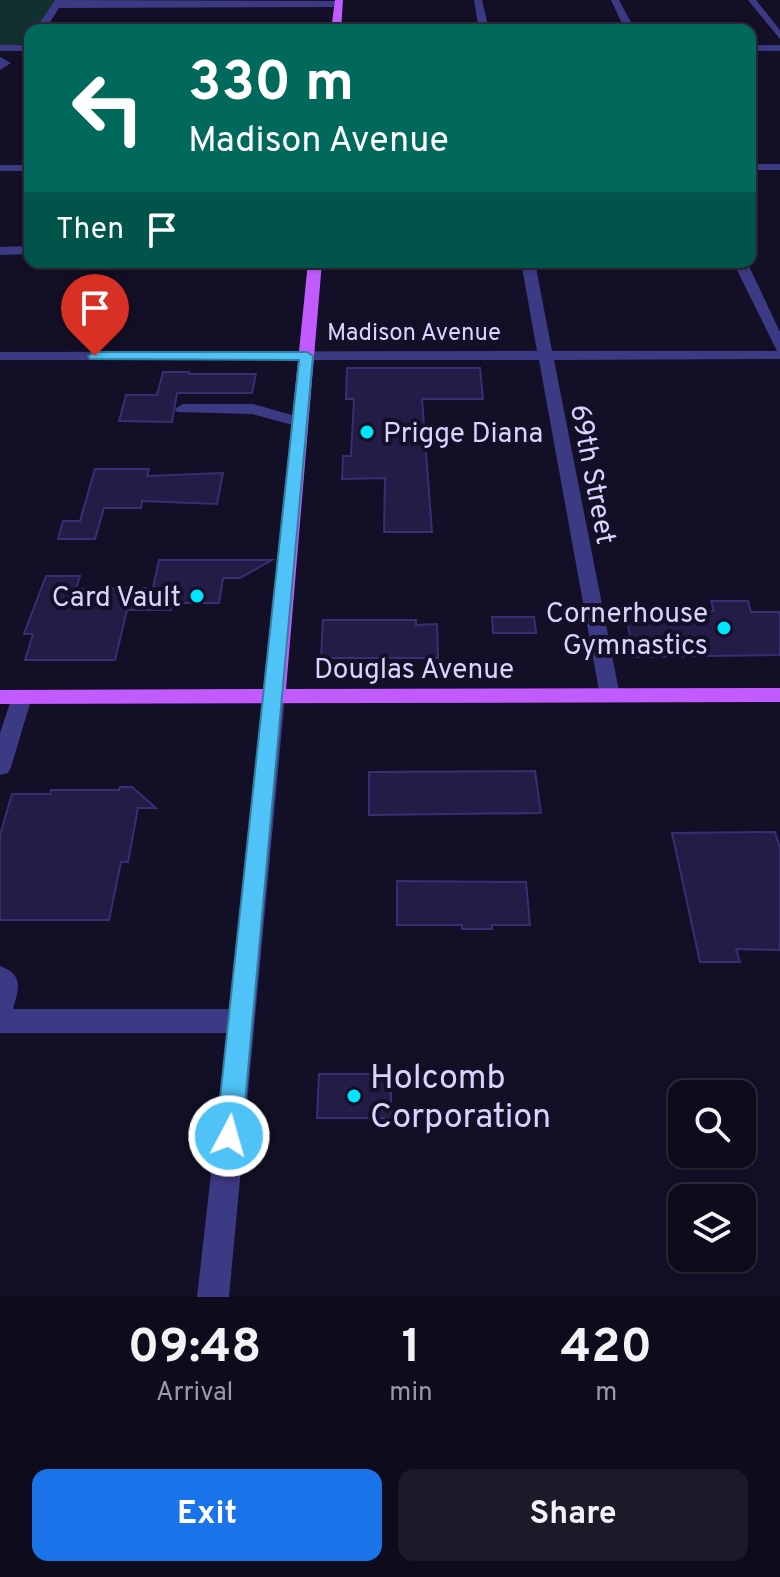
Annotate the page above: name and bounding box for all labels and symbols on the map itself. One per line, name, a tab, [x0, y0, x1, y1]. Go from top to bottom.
pin	[61, 274, 129, 356]
street label: Madison Avenue	[327, 319, 501, 349]
street label: 69th Street	[560, 401, 622, 548]
place label: Prigge Diana	[383, 417, 543, 453]
marker: Prigge Diana	[358, 423, 376, 441]
place label: Card Vault	[52, 581, 181, 617]
marker: Card Vault	[188, 587, 206, 605]
place label: Cornerhouse Gymnastics	[546, 597, 708, 665]
marker: Cornerhouse Gymnastics	[715, 619, 733, 637]
street label: Douglas Avenue	[314, 653, 514, 689]
place label: Holcomb Corporation	[370, 1058, 551, 1140]
marker: Holcomb Corporation	[345, 1087, 363, 1105]
position arrow	[187, 1094, 271, 1178]

